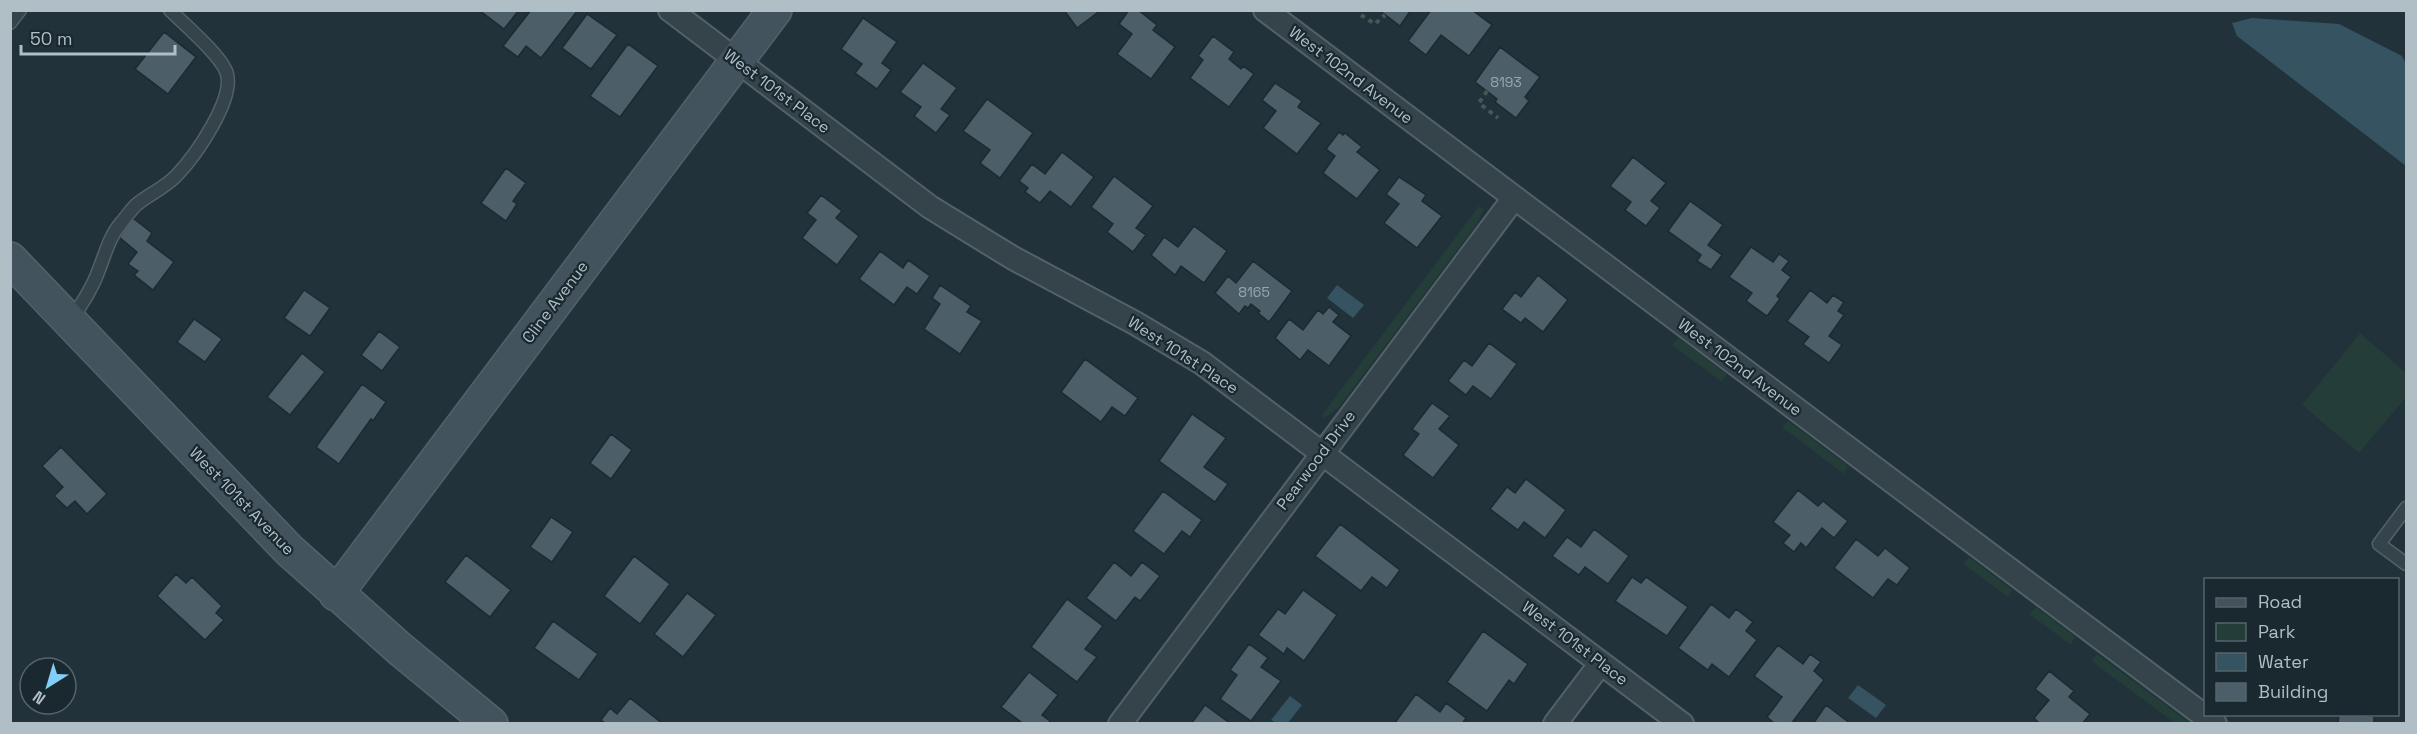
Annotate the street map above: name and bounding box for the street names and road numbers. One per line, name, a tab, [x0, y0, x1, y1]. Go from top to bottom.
street label: West 102nd Avenue	[1285, 21, 1417, 129]
street label: West 101st Place	[720, 44, 834, 138]
street label: Cline Avenue	[517, 257, 593, 347]
street label: West 101st Place	[1124, 311, 1242, 399]
street label: West 102nd Avenue	[1674, 313, 1806, 421]
street label: Pearwood Drive	[1272, 406, 1360, 514]
street label: West 101st Avenue	[185, 442, 299, 560]
street label: West 101st Place	[1518, 596, 1632, 690]

